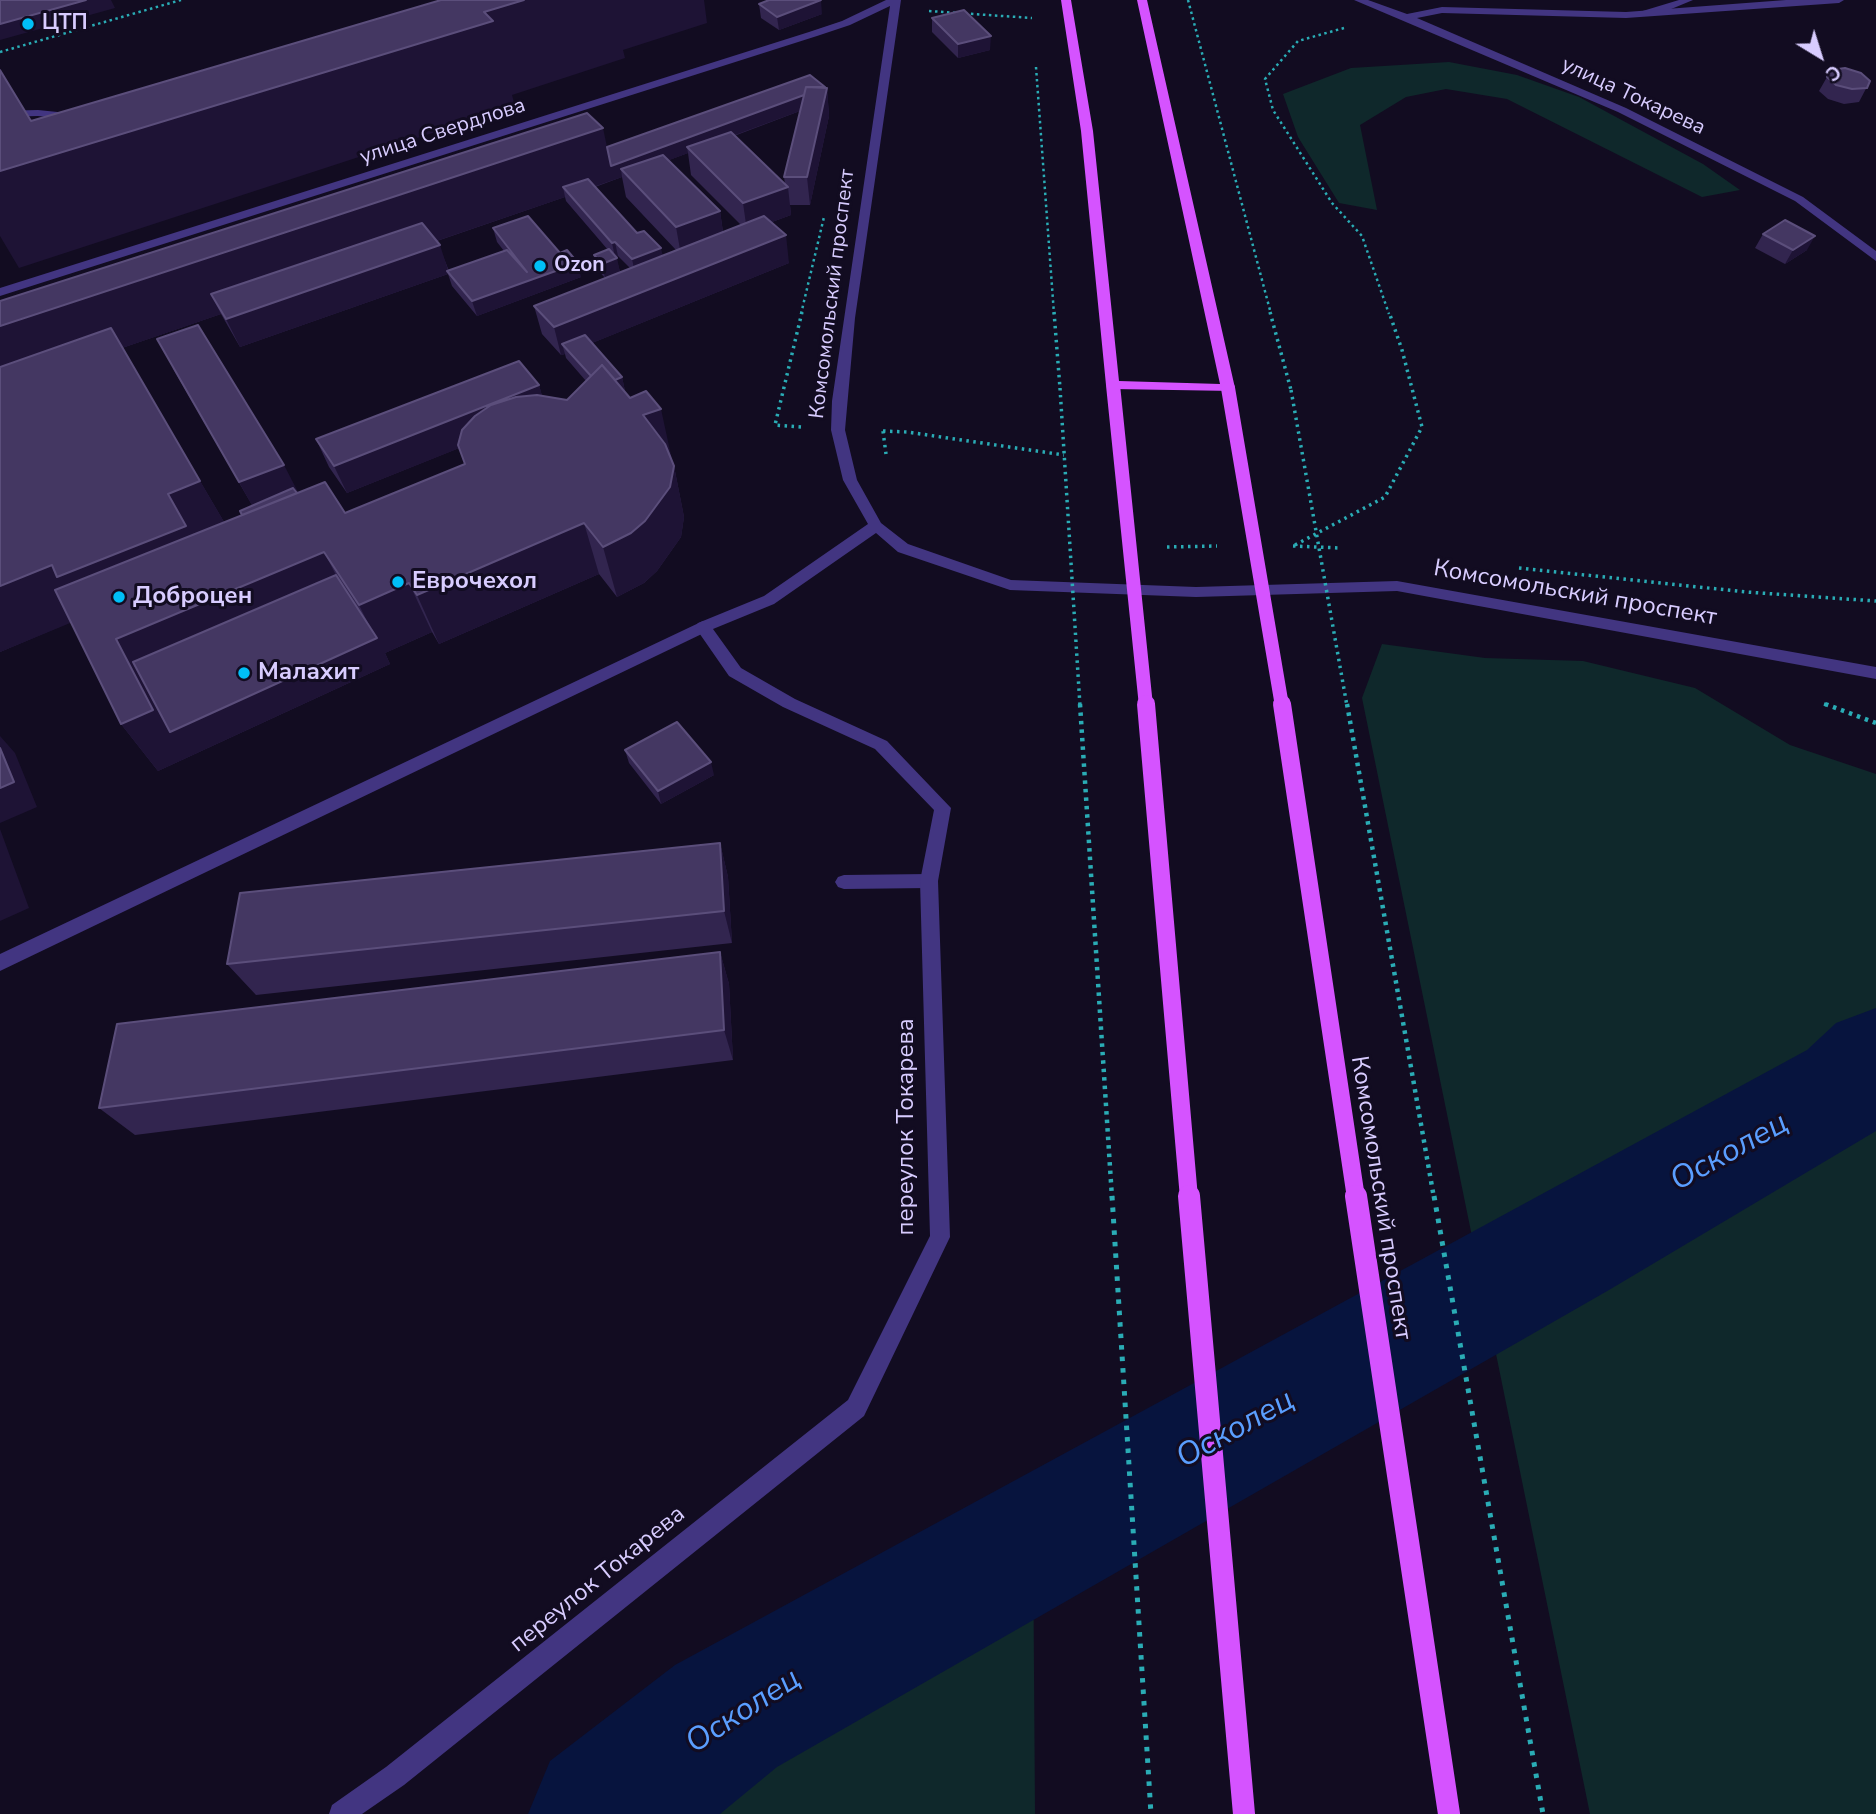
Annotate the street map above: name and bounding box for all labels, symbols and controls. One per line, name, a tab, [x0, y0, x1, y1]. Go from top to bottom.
place label: ЦТП	[42, 11, 88, 37]
marker: ЦТП	[20, 16, 36, 32]
north arrow	[1785, 21, 1855, 91]
street label: улица Токарева	[1557, 53, 1709, 141]
text: С	[1820, 58, 1846, 87]
street label: улица Свердлова	[357, 93, 529, 171]
street label: Комсомольский проспект	[805, 168, 861, 420]
place label: Ozon	[554, 253, 605, 279]
marker: Ozon	[532, 258, 548, 274]
street label: Комсомольский проспект	[1431, 555, 1719, 633]
place label: Еврочехол	[412, 568, 537, 596]
marker: Еврочехол	[390, 574, 406, 590]
place label: Доброцен	[133, 583, 252, 611]
marker: Доброцен	[111, 589, 127, 605]
place label: Малахит	[258, 659, 359, 687]
marker: Малахит	[236, 665, 252, 681]
street label: переулок Токарева	[893, 1018, 921, 1236]
street label: Комсомольский проспект	[1343, 1054, 1417, 1342]
water label: Осколец	[1664, 1105, 1796, 1201]
water label: Осколец	[1170, 1382, 1302, 1478]
street label: переулок Токарева	[505, 1500, 691, 1660]
water label: Осколец	[679, 1661, 809, 1763]

